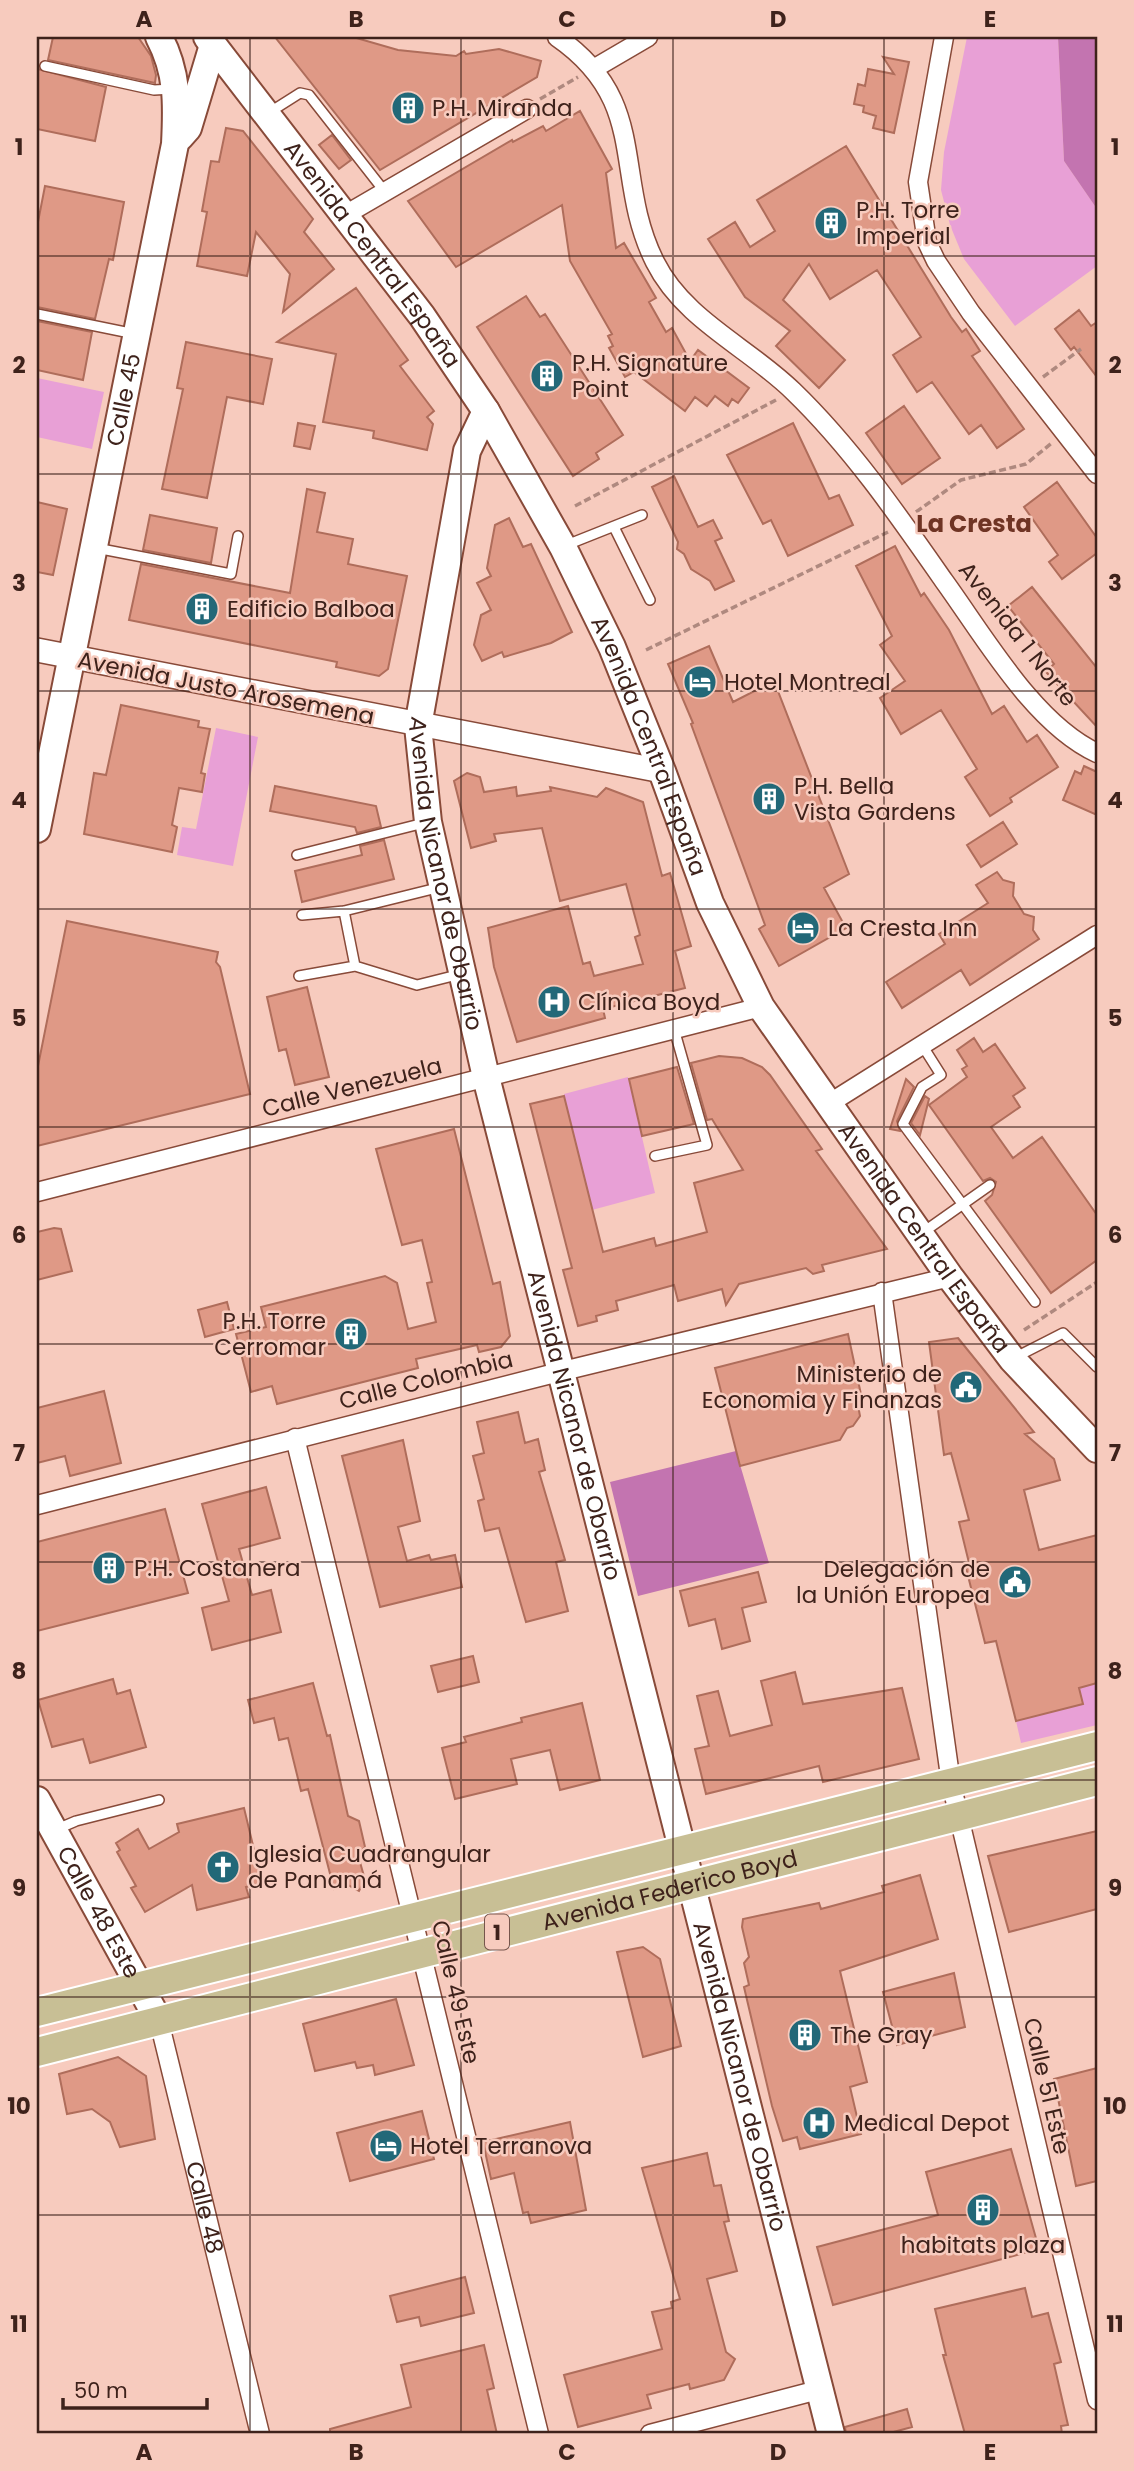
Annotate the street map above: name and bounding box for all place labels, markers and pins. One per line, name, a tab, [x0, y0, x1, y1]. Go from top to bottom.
building icon: P.H. Miranda	[389, 89, 427, 127]
place label: P.H. Miranda	[432, 92, 572, 124]
place label: P.H. Torre Imperial	[856, 194, 960, 252]
building icon: P.H. Torre Imperial	[812, 204, 850, 242]
place label: P.H. Signature Point	[572, 347, 728, 405]
building icon: P.H. Signature Point	[528, 357, 566, 395]
building icon: Edificio Balboa	[183, 590, 221, 628]
place label: Edificio Balboa	[227, 593, 395, 625]
hotel icon: Hotel Montreal	[681, 663, 719, 701]
place label: Hotel Montreal	[724, 666, 891, 698]
place label: P.H. Bella Vista Gardens	[794, 770, 956, 828]
building icon: P.H. Bella Vista Gardens	[750, 780, 788, 818]
hotel icon: La Cresta Inn	[784, 909, 822, 947]
place label: La Cresta Inn	[828, 912, 977, 944]
hospital icon: Clínica Boyd	[535, 983, 573, 1021]
place label: Clínica Boyd	[578, 986, 720, 1018]
place label: P.H. Torre Cerromar	[214, 1305, 326, 1363]
building icon: P.H. Torre Cerromar	[332, 1315, 370, 1353]
place label: Ministerio de Economia y Finanzas	[702, 1358, 942, 1416]
public building icon: Ministerio de Economia y Finanzas	[947, 1368, 985, 1406]
building icon: P.H. Costanera	[90, 1549, 128, 1587]
place label: P.H. Costanera	[134, 1552, 301, 1584]
place label: Delegación de la Unión Europea	[796, 1553, 990, 1611]
public building icon: Delegación de la Unión Europea	[996, 1563, 1034, 1601]
place label: Iglesia Cuadrangular de Panamá	[248, 1838, 491, 1896]
church icon: Iglesia Cuadrangular de Panamá	[204, 1848, 242, 1886]
building icon: The Gray	[786, 2016, 824, 2054]
place label: The Gray	[830, 2019, 933, 2051]
hospital icon: Medical Depot	[800, 2104, 838, 2142]
place label: Medical Depot	[844, 2107, 1010, 2139]
hotel icon: Hotel Terranova	[367, 2127, 405, 2165]
place label: Hotel Terranova	[410, 2130, 592, 2162]
building icon: habitats plaza	[964, 2191, 1002, 2229]
place label: habitats plaza	[901, 2229, 1065, 2261]

